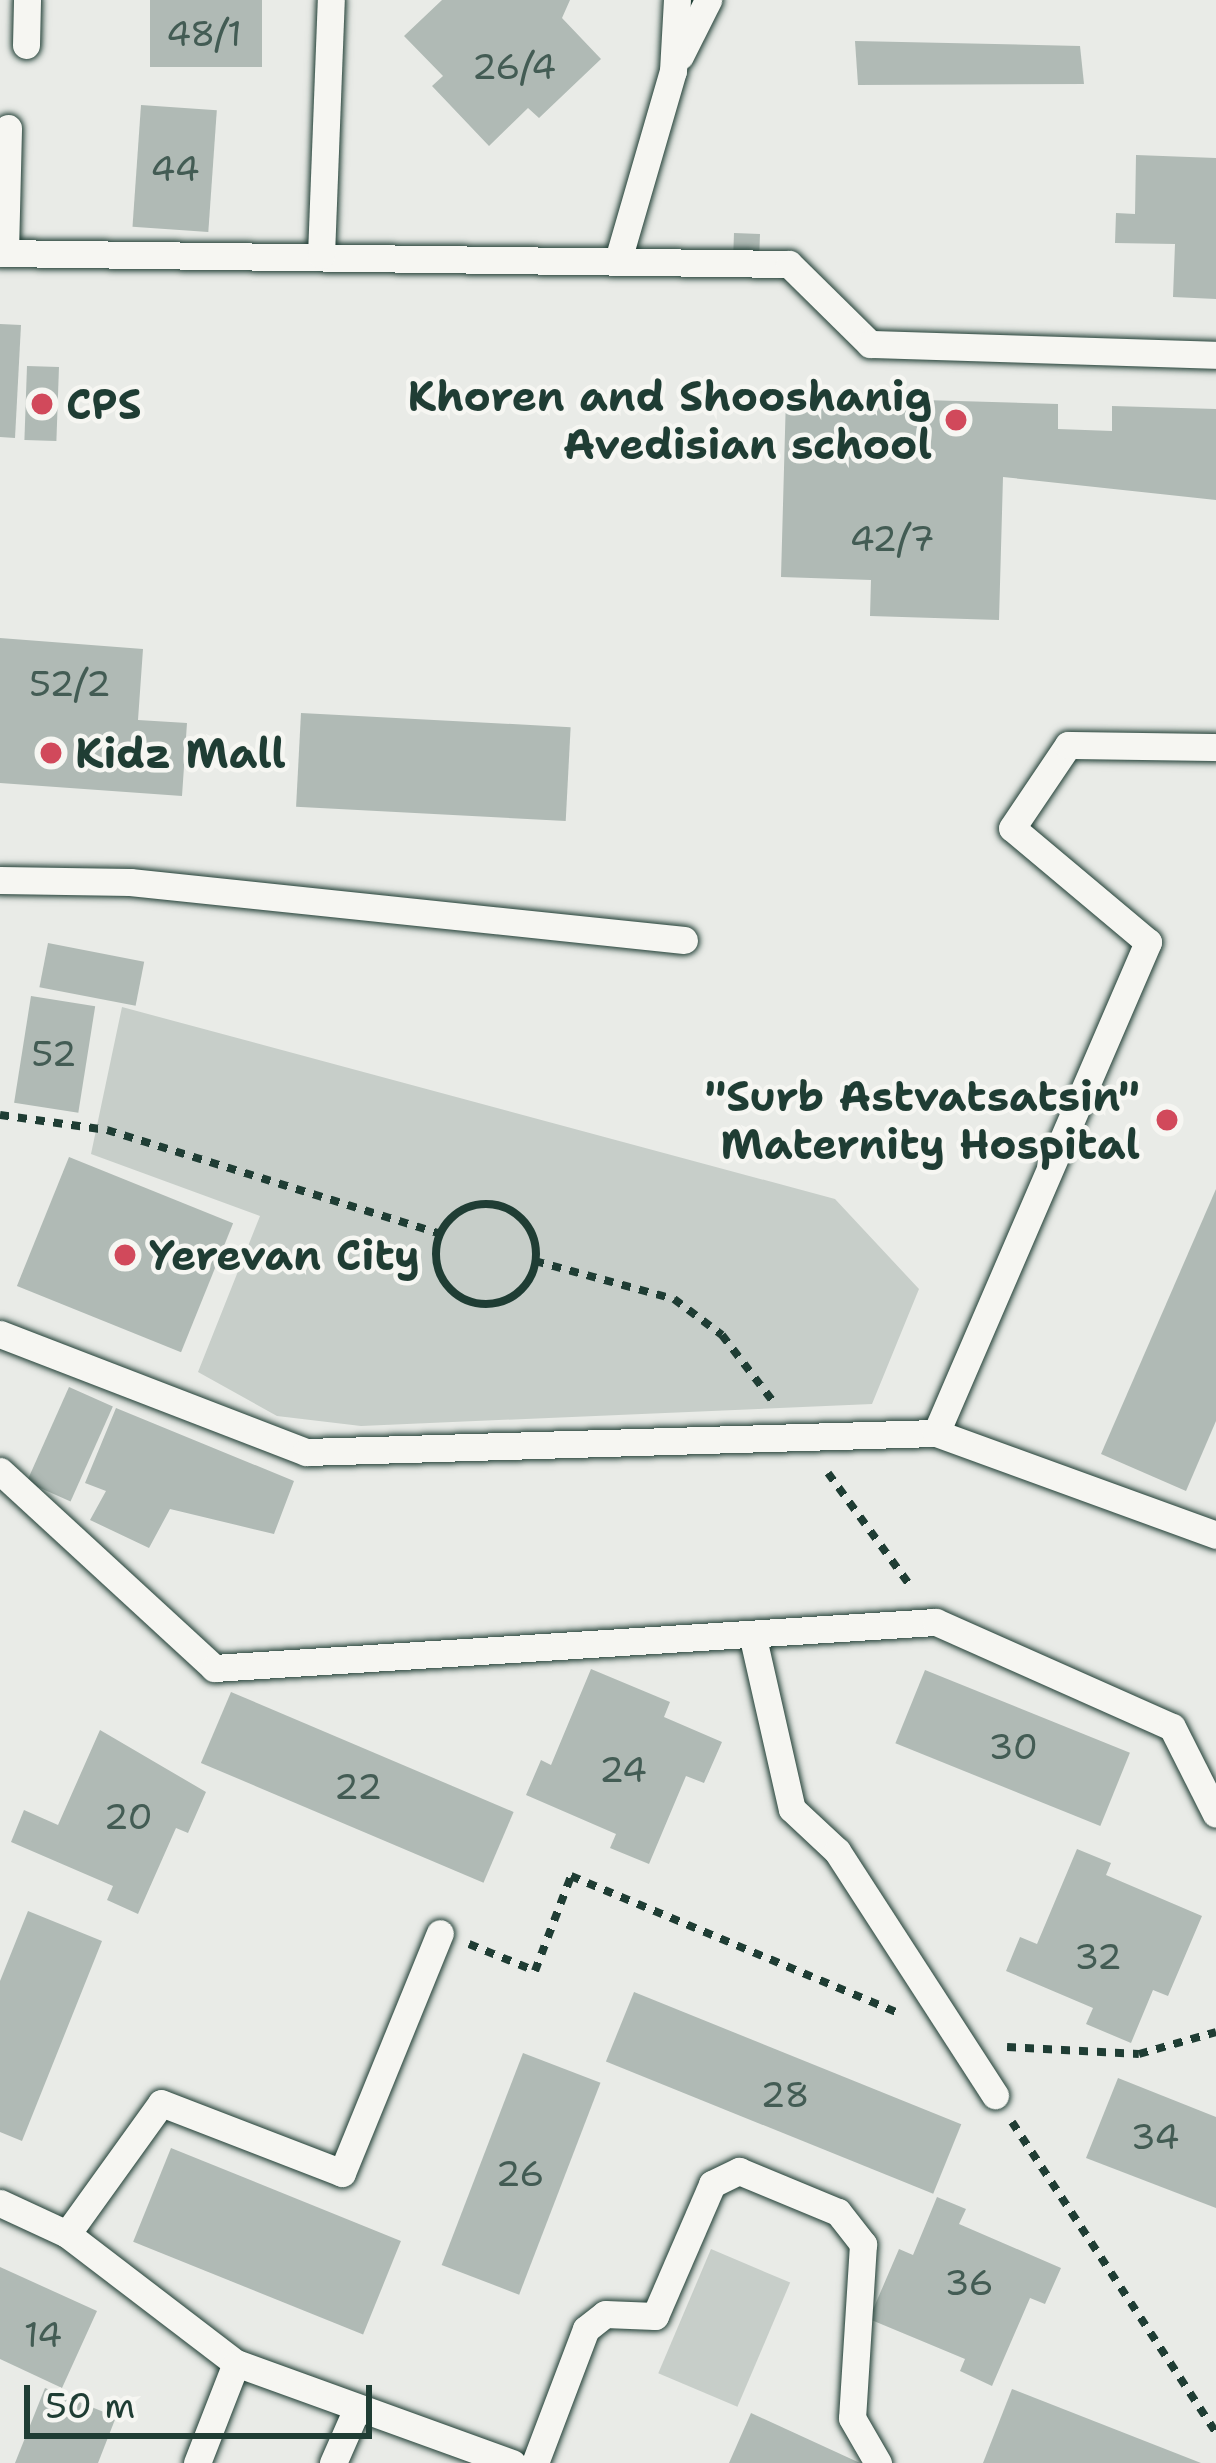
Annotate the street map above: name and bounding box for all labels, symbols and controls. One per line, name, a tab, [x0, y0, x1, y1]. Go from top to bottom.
house number: 48/1	[166, 12, 242, 56]
house number: 26/4	[472, 45, 556, 89]
house number: 44	[150, 147, 200, 191]
place label: Khoren and Shooshanig Avedisian school	[408, 371, 932, 470]
place label: CPS	[66, 379, 142, 429]
marker: CPS	[29, 391, 55, 417]
marker: Khoren and Shooshanig Avedisian school	[943, 407, 969, 433]
house number: 42/7	[849, 517, 935, 561]
house number: 52/2	[29, 662, 111, 706]
place label: Kidz Mall	[75, 728, 286, 778]
marker: Kidz Mall	[38, 740, 64, 766]
house number: 52	[31, 1032, 77, 1076]
place label: "Surb Astvatsatsin" Maternity Hospital	[705, 1071, 1140, 1170]
marker: "Surb Astvatsatsin" Maternity Hospital	[1151, 1104, 1183, 1136]
place label: Yerevan City	[149, 1230, 420, 1280]
marker: Yerevan City	[112, 1242, 138, 1268]
house number: 30	[988, 1725, 1038, 1769]
house number: 24	[599, 1748, 647, 1792]
house number: 22	[334, 1765, 382, 1809]
house number: 20	[103, 1795, 153, 1839]
house number: 32	[1074, 1935, 1122, 1979]
house number: 28	[760, 2073, 810, 2117]
house number: 34	[1130, 2115, 1180, 2159]
house number: 26	[496, 2152, 544, 2196]
house number: 36	[944, 2261, 994, 2305]
house number: 14	[24, 2313, 62, 2357]
scale bar	[30, 2361, 378, 2435]
text: 50 m	[45, 2381, 135, 2430]

